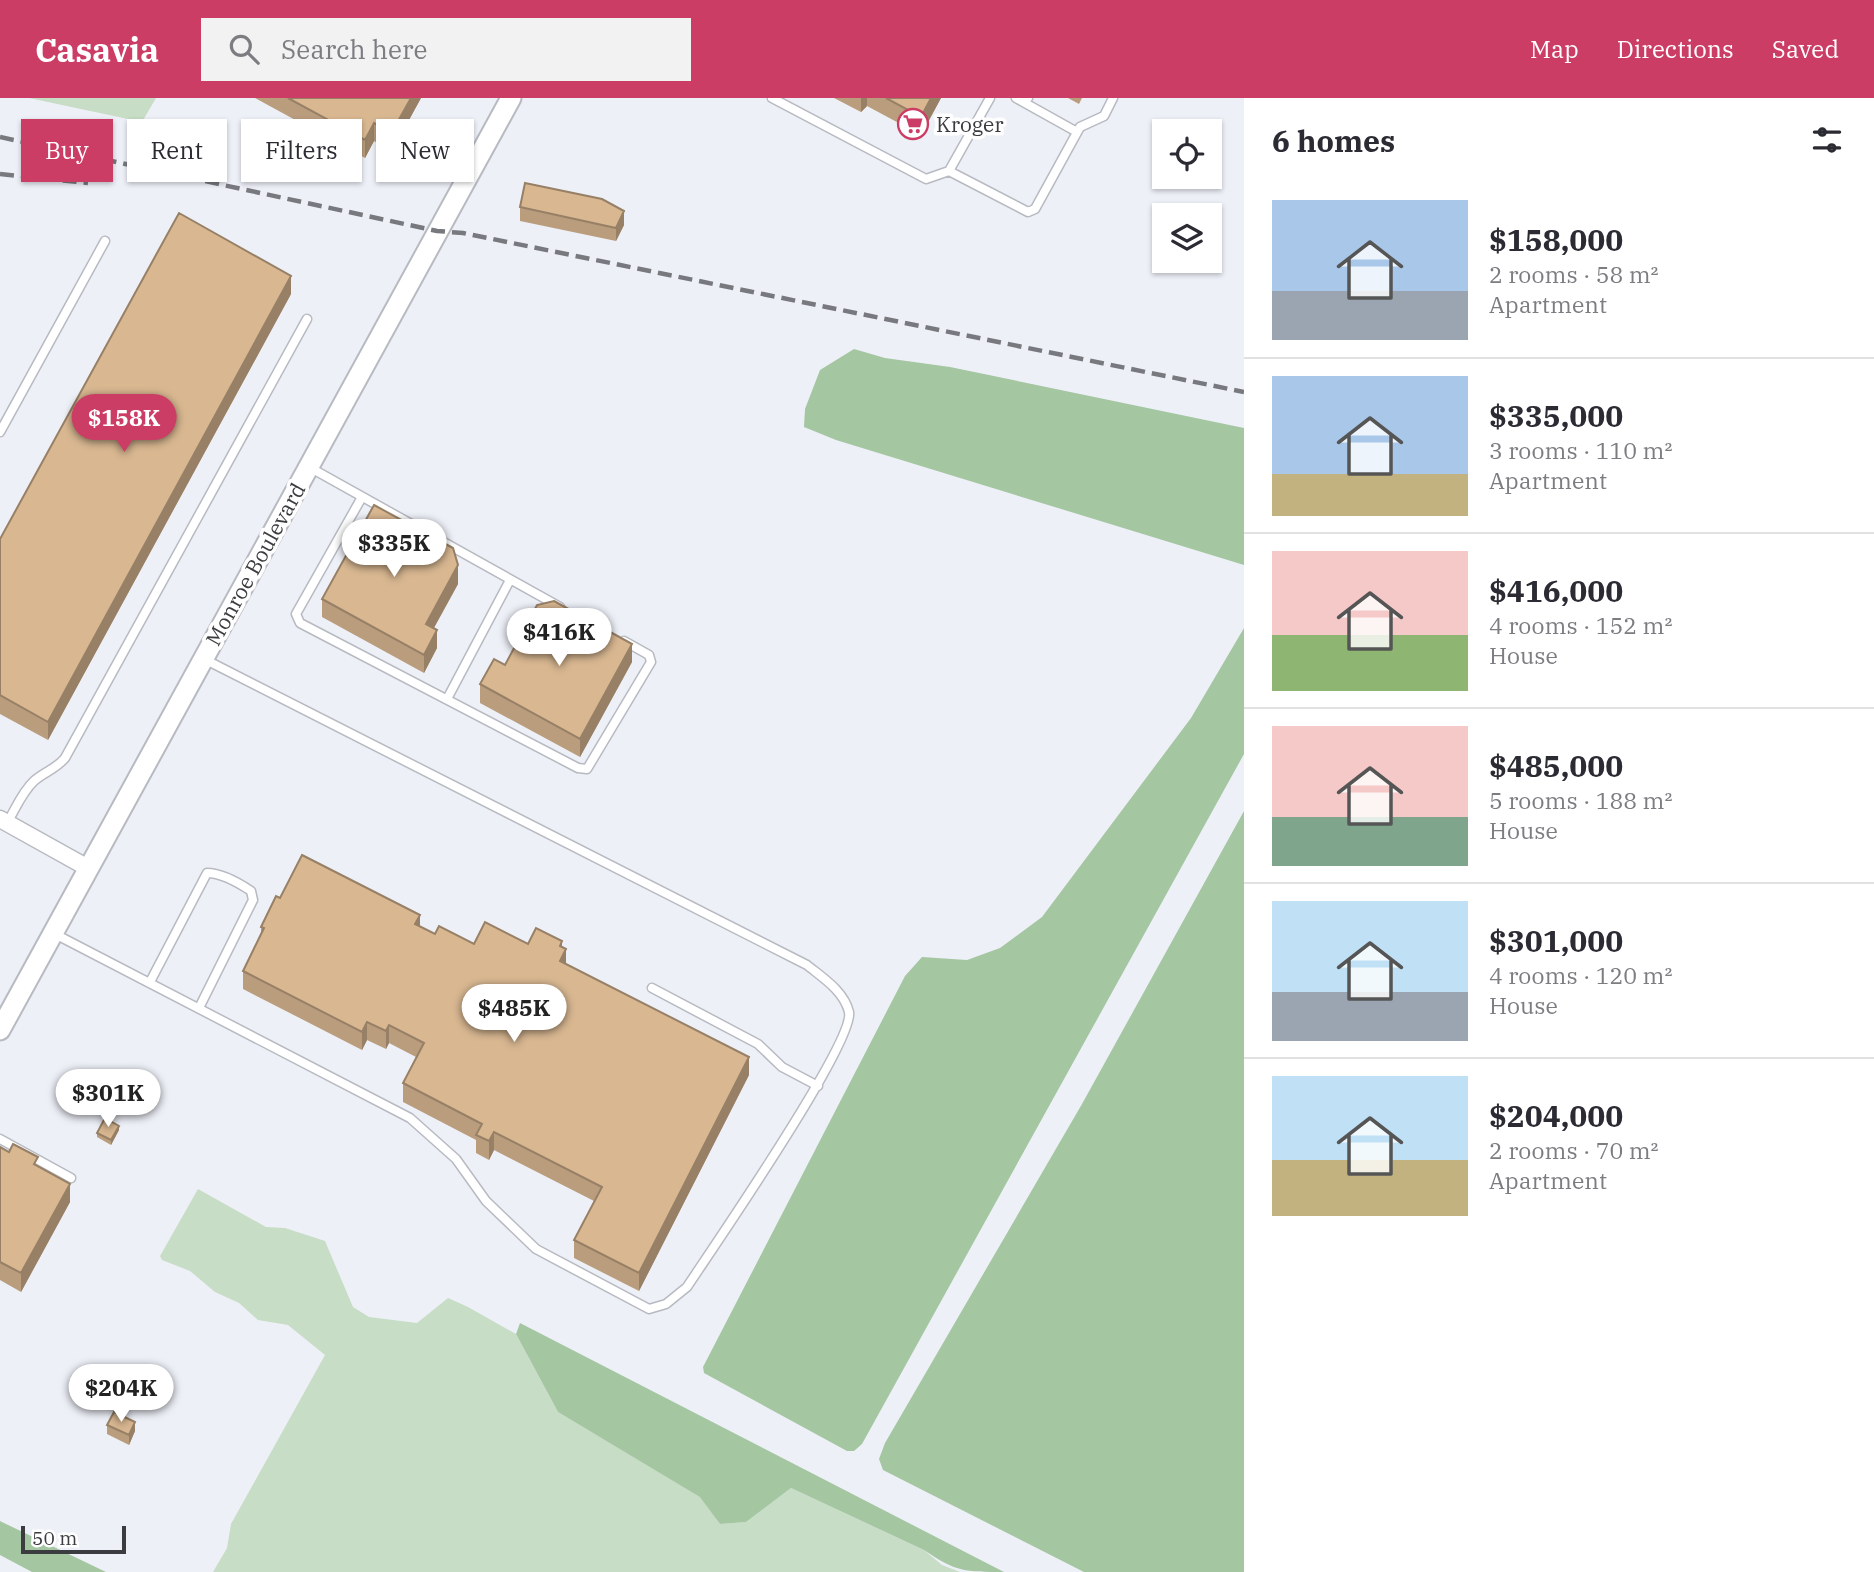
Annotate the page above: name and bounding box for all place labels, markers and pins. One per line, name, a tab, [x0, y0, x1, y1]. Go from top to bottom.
supermarket icon: Kroger	[896, 107, 930, 141]
place label: Kroger	[936, 110, 1004, 138]
pin: $158K	[75, 394, 173, 454]
pin: $335K	[345, 519, 443, 579]
pin: $416K	[510, 608, 608, 668]
pin: $485K	[465, 984, 563, 1044]
pin: $301K	[59, 1070, 157, 1129]
pin: $204K	[72, 1364, 170, 1424]

